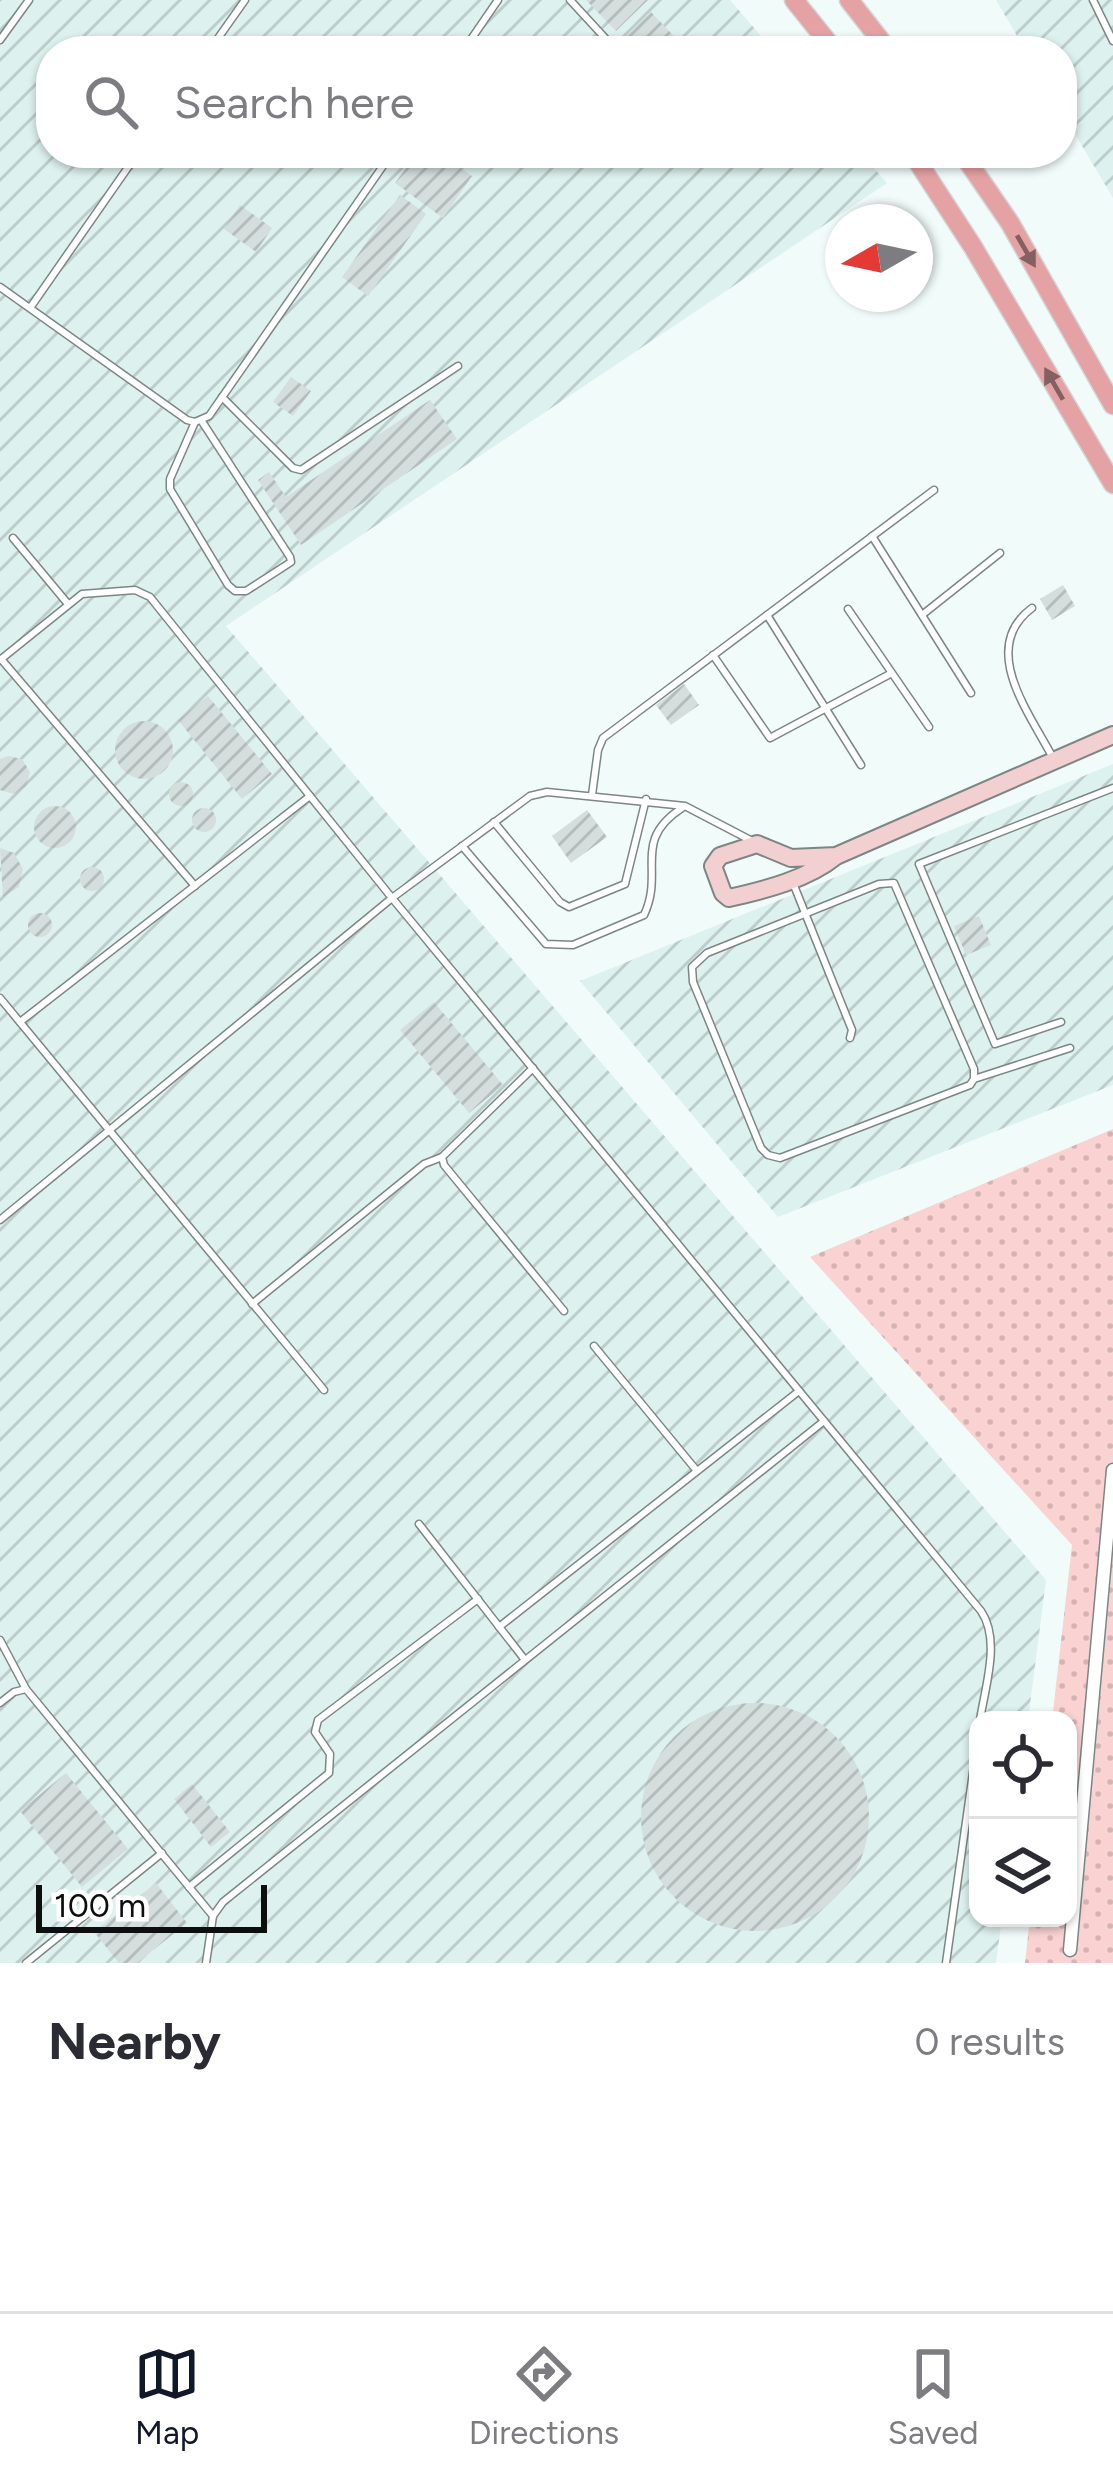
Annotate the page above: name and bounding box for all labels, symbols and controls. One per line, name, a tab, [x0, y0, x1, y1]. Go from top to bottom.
search box	[36, 36, 1077, 168]
icon: search	[78, 69, 144, 135]
text: Search here	[174, 75, 414, 129]
north arrow	[825, 204, 933, 312]
one-way arrow	[1014, 234, 1035, 268]
one-way arrow	[1044, 367, 1065, 400]
map controls	[969, 1711, 1077, 1927]
button: locate	[969, 1711, 1077, 1819]
button: layers	[969, 1819, 1077, 1927]
scale bar	[36, 1879, 267, 1932]
text: 100 m	[54, 1886, 146, 1925]
text: Nearby	[48, 2011, 221, 2072]
text: 0 results	[914, 2018, 1065, 2065]
tab: Map	[134, 2341, 200, 2452]
tab: Directions	[469, 2341, 619, 2452]
tab: Saved	[888, 2341, 979, 2452]

